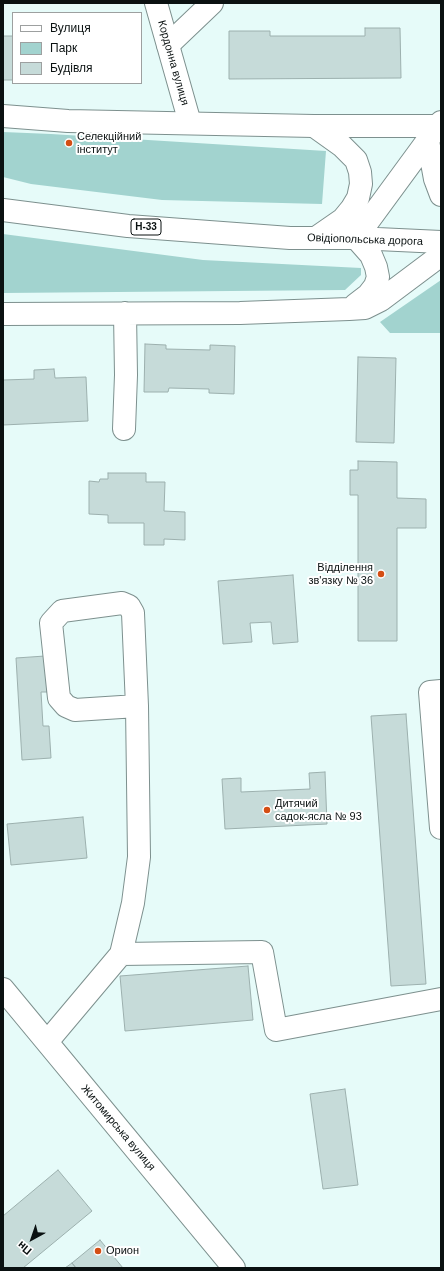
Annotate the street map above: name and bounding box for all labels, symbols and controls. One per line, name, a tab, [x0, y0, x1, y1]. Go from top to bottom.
legend	[12, 12, 142, 84]
street label: Кордонна вулиця	[155, 19, 191, 107]
text: Вулиця	[50, 21, 91, 35]
text: Парк	[50, 41, 77, 55]
text: Будівля	[50, 61, 92, 75]
place label: Селекційний інститут	[77, 130, 141, 156]
marker: Селекційний інститут	[64, 138, 74, 148]
road number: Н-33	[131, 219, 161, 235]
street label: Овідіопольська дорога	[307, 231, 423, 249]
place label: Відділення зв'язку № 36	[308, 561, 373, 587]
marker: Відділення зв'язку № 36	[376, 569, 386, 579]
place label: Дитячий садок-ясла № 93	[275, 797, 362, 823]
marker: Дитячий садок-ясла № 93	[262, 805, 272, 815]
street label: Житомирська вулиця	[78, 1082, 158, 1174]
north arrow	[12, 1219, 52, 1259]
text: Пн	[15, 1239, 34, 1257]
place label: Орион	[106, 1244, 139, 1258]
marker: Орион	[93, 1246, 103, 1256]

